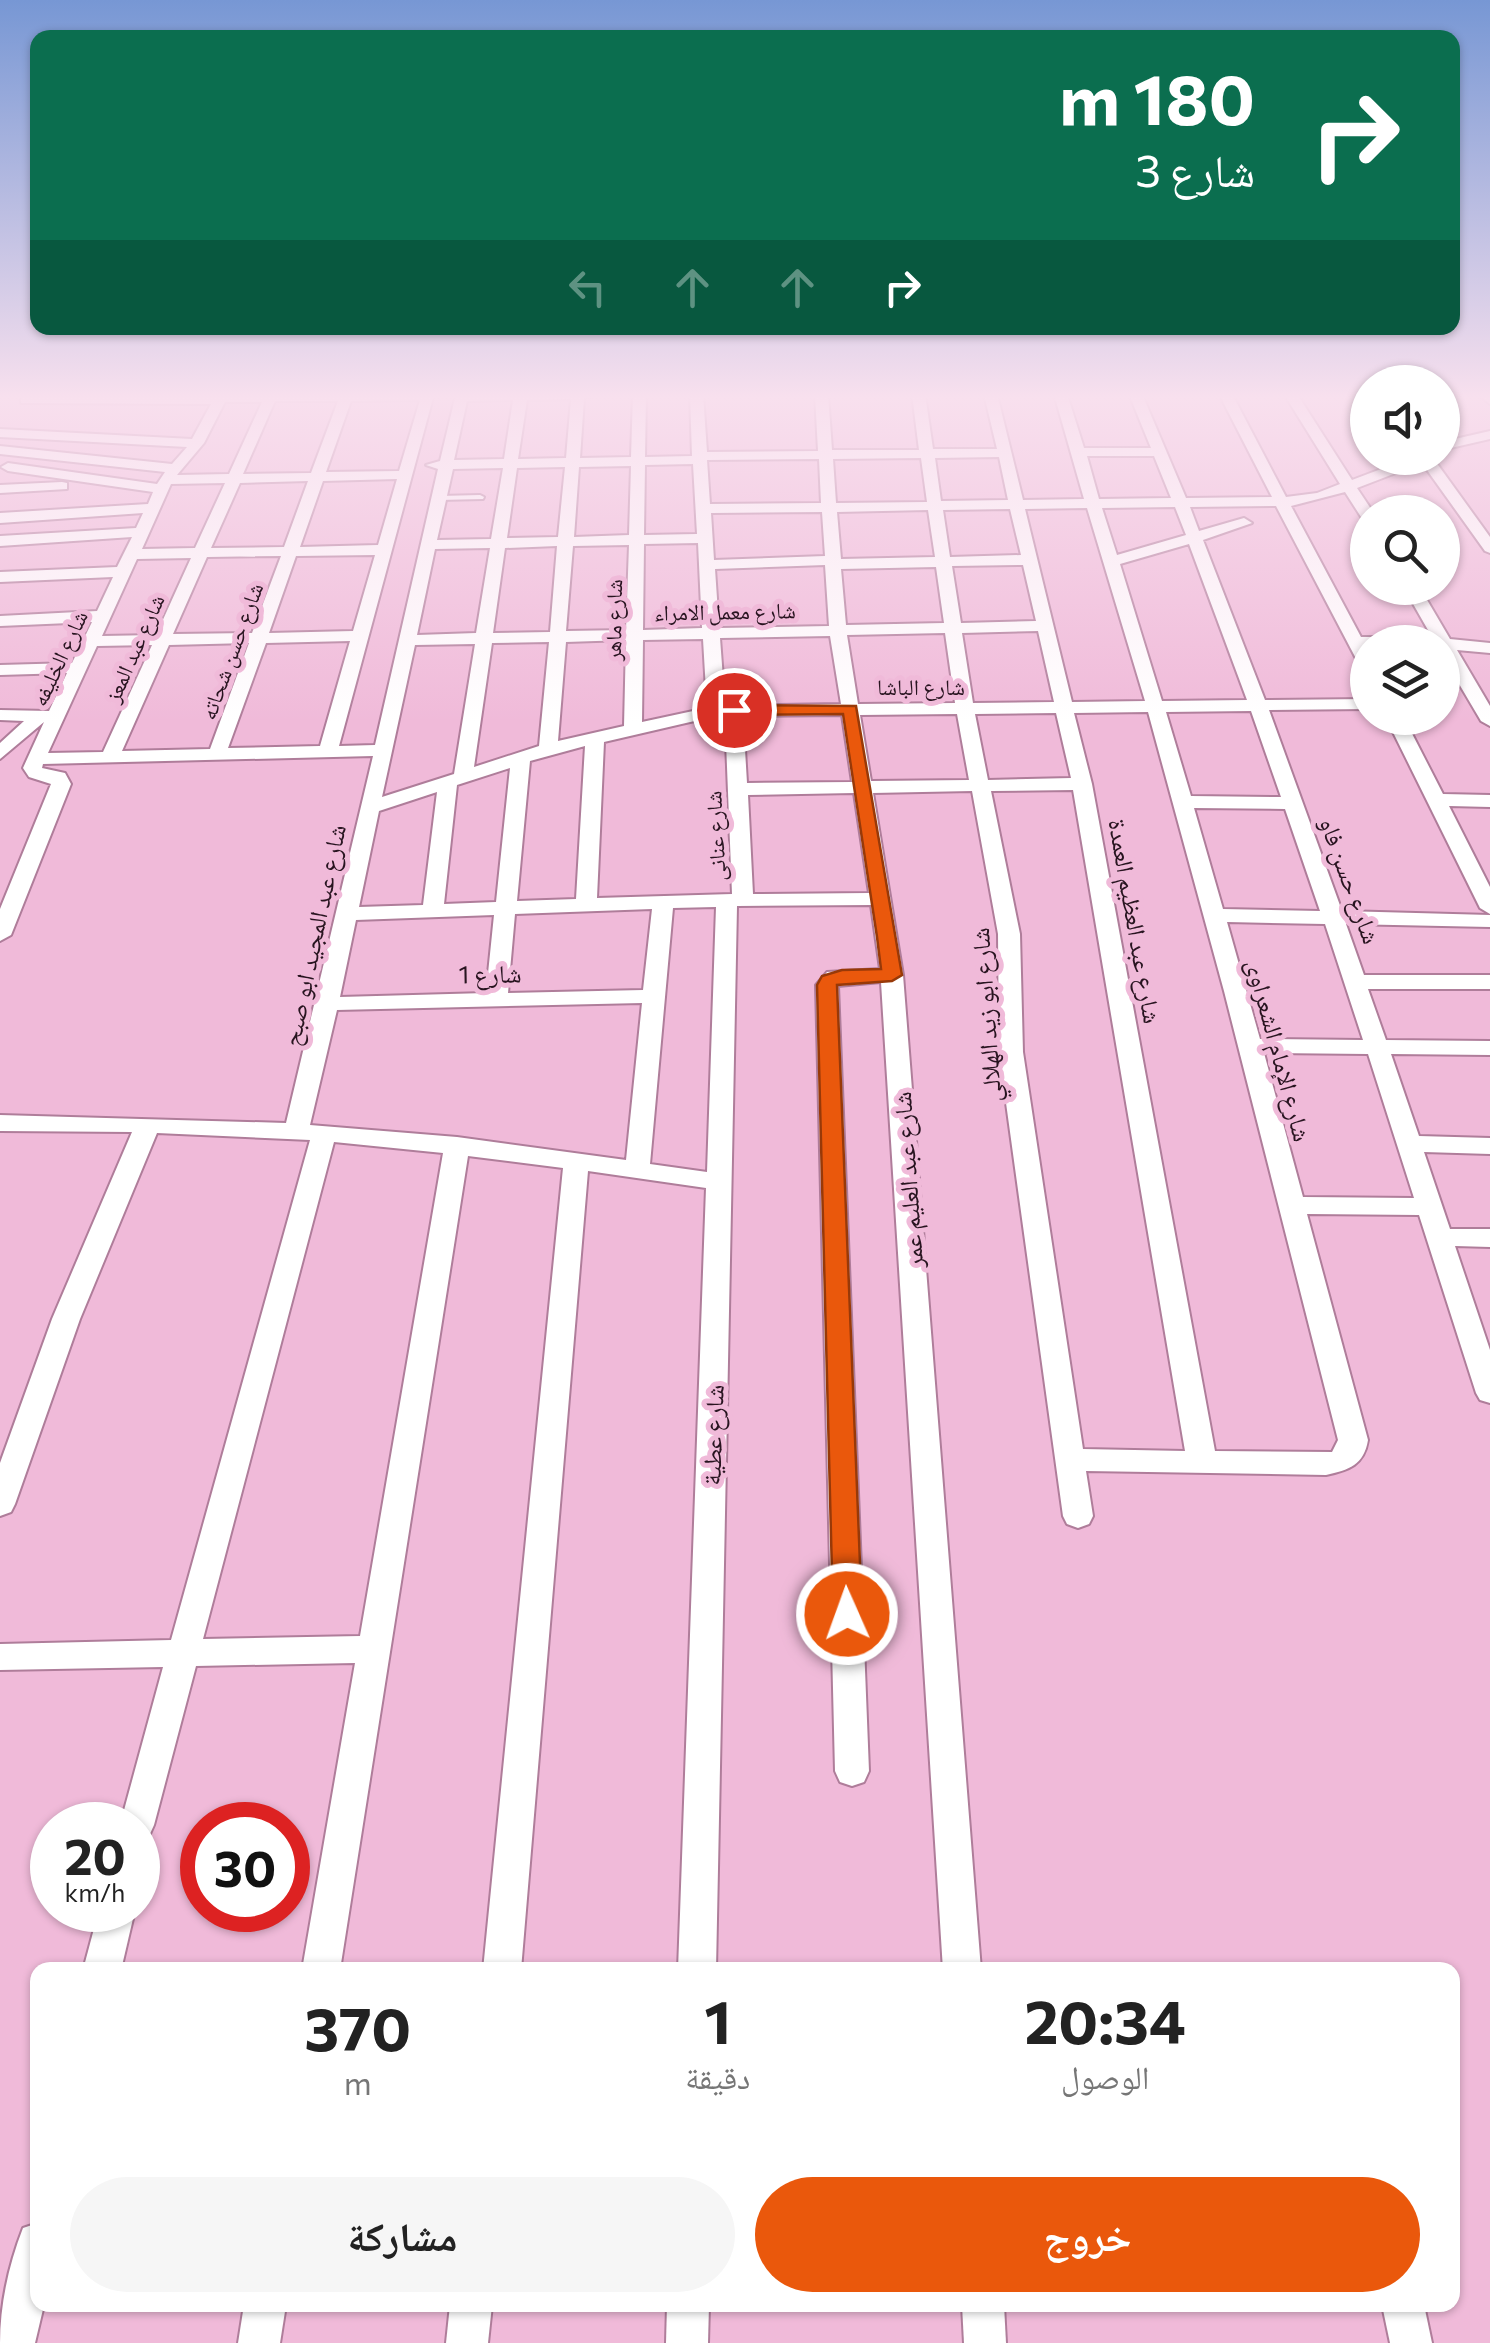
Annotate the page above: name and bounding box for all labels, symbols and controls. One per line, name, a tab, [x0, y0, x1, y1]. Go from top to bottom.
text: 180 m	[1059, 54, 1255, 139]
icon: right	[1290, 70, 1420, 200]
text: شارع 3	[1135, 141, 1255, 196]
icon: left	[560, 260, 615, 315]
icon: ahead	[665, 260, 720, 315]
icon: ahead	[770, 260, 825, 315]
icon: right	[875, 260, 930, 315]
map controls	[1350, 365, 1460, 735]
button: sound	[1350, 365, 1460, 475]
button: search	[1350, 495, 1460, 605]
street label: شارع حسن شحاته	[194, 579, 269, 724]
street label: شارع ماهر	[599, 579, 628, 662]
street label: شارع عبد المعز	[98, 590, 171, 707]
street label: شارع معمل الامراء	[654, 596, 796, 627]
street label: شارع الخليفه	[25, 606, 94, 711]
button: layers	[1350, 625, 1460, 735]
pin	[692, 668, 777, 753]
street label: شارع الباشا	[877, 673, 965, 701]
icon: arrive	[707, 683, 762, 738]
street label: شارع عنانى	[699, 790, 732, 882]
street label: شارع حسن فاو	[1312, 813, 1388, 948]
street label: شارع عبد العظيم العمدة	[1100, 816, 1169, 1026]
street label: شارع عبد المجيد ابو صبح	[275, 822, 353, 1049]
street label: شارع ابو زيد الهلالي	[964, 926, 1012, 1103]
street label: شارع الإمام الشعراوى	[1238, 956, 1319, 1145]
street label: شارع 1	[458, 957, 522, 991]
street label: شارع عبد العليم عمر	[886, 1091, 931, 1270]
street label: شارع عطية	[695, 1384, 731, 1486]
position arrow	[795, 1562, 899, 1666]
speed limit sign: 30	[180, 1802, 310, 1932]
text: 20	[64, 1824, 126, 1885]
text: km/h	[65, 1877, 125, 1907]
text: 1	[704, 1983, 731, 2056]
text: 20:34	[1025, 1983, 1186, 2056]
text: 370	[304, 1990, 411, 2063]
text: دقيقة	[685, 2056, 750, 2096]
text: الوصول	[1061, 2056, 1149, 2096]
text: m	[344, 2062, 372, 2102]
button: مشاركة	[70, 2177, 735, 2292]
button: خروج	[755, 2177, 1420, 2292]

